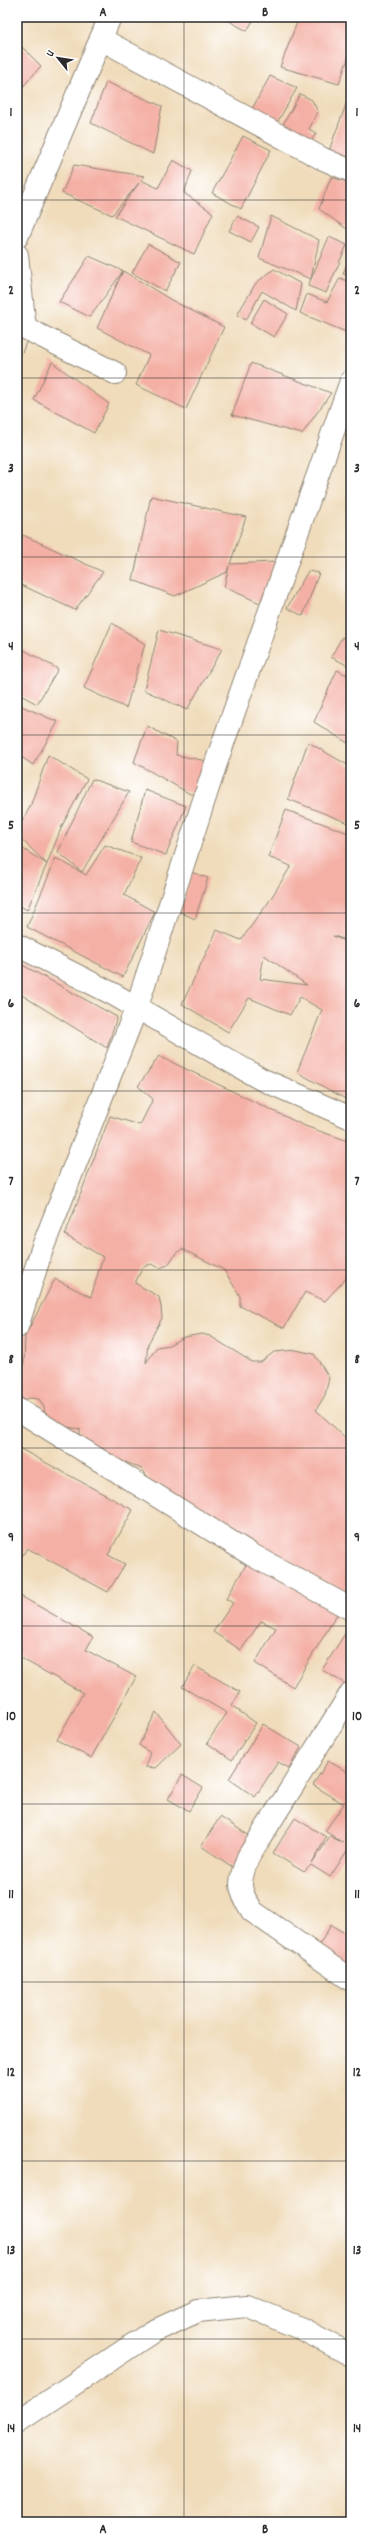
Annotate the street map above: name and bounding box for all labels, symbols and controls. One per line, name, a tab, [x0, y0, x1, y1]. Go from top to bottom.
text: A	[99, 4, 107, 23]
text: B	[262, 4, 268, 23]
north arrow	[38, 38, 78, 78]
text: U	[43, 48, 59, 60]
text: 1	[10, 104, 13, 123]
text: 1	[356, 104, 359, 123]
text: 2	[8, 282, 14, 301]
text: 2	[354, 282, 360, 301]
text: 3	[8, 460, 14, 479]
text: 3	[354, 460, 360, 479]
text: 4	[8, 638, 14, 657]
text: 4	[354, 638, 360, 657]
text: 5	[8, 817, 14, 836]
text: 5	[354, 817, 360, 836]
text: 6	[8, 995, 15, 1014]
text: 6	[354, 995, 361, 1014]
text: 7	[9, 1173, 14, 1192]
text: 7	[355, 1173, 360, 1192]
text: 8	[8, 1351, 14, 1370]
text: 8	[354, 1351, 360, 1370]
text: 9	[8, 1529, 14, 1548]
text: 9	[354, 1529, 360, 1548]
text: 10	[6, 1708, 16, 1727]
text: 10	[352, 1708, 362, 1727]
text: 11	[8, 1886, 14, 1905]
text: 11	[354, 1886, 360, 1905]
text: 12	[7, 2064, 16, 2083]
text: 12	[353, 2064, 362, 2083]
text: 13	[7, 2242, 16, 2261]
text: 13	[353, 2242, 362, 2261]
text: 14	[7, 2420, 15, 2439]
text: 14	[353, 2420, 361, 2439]
text: A	[99, 2521, 107, 2539]
text: B	[262, 2521, 268, 2539]

